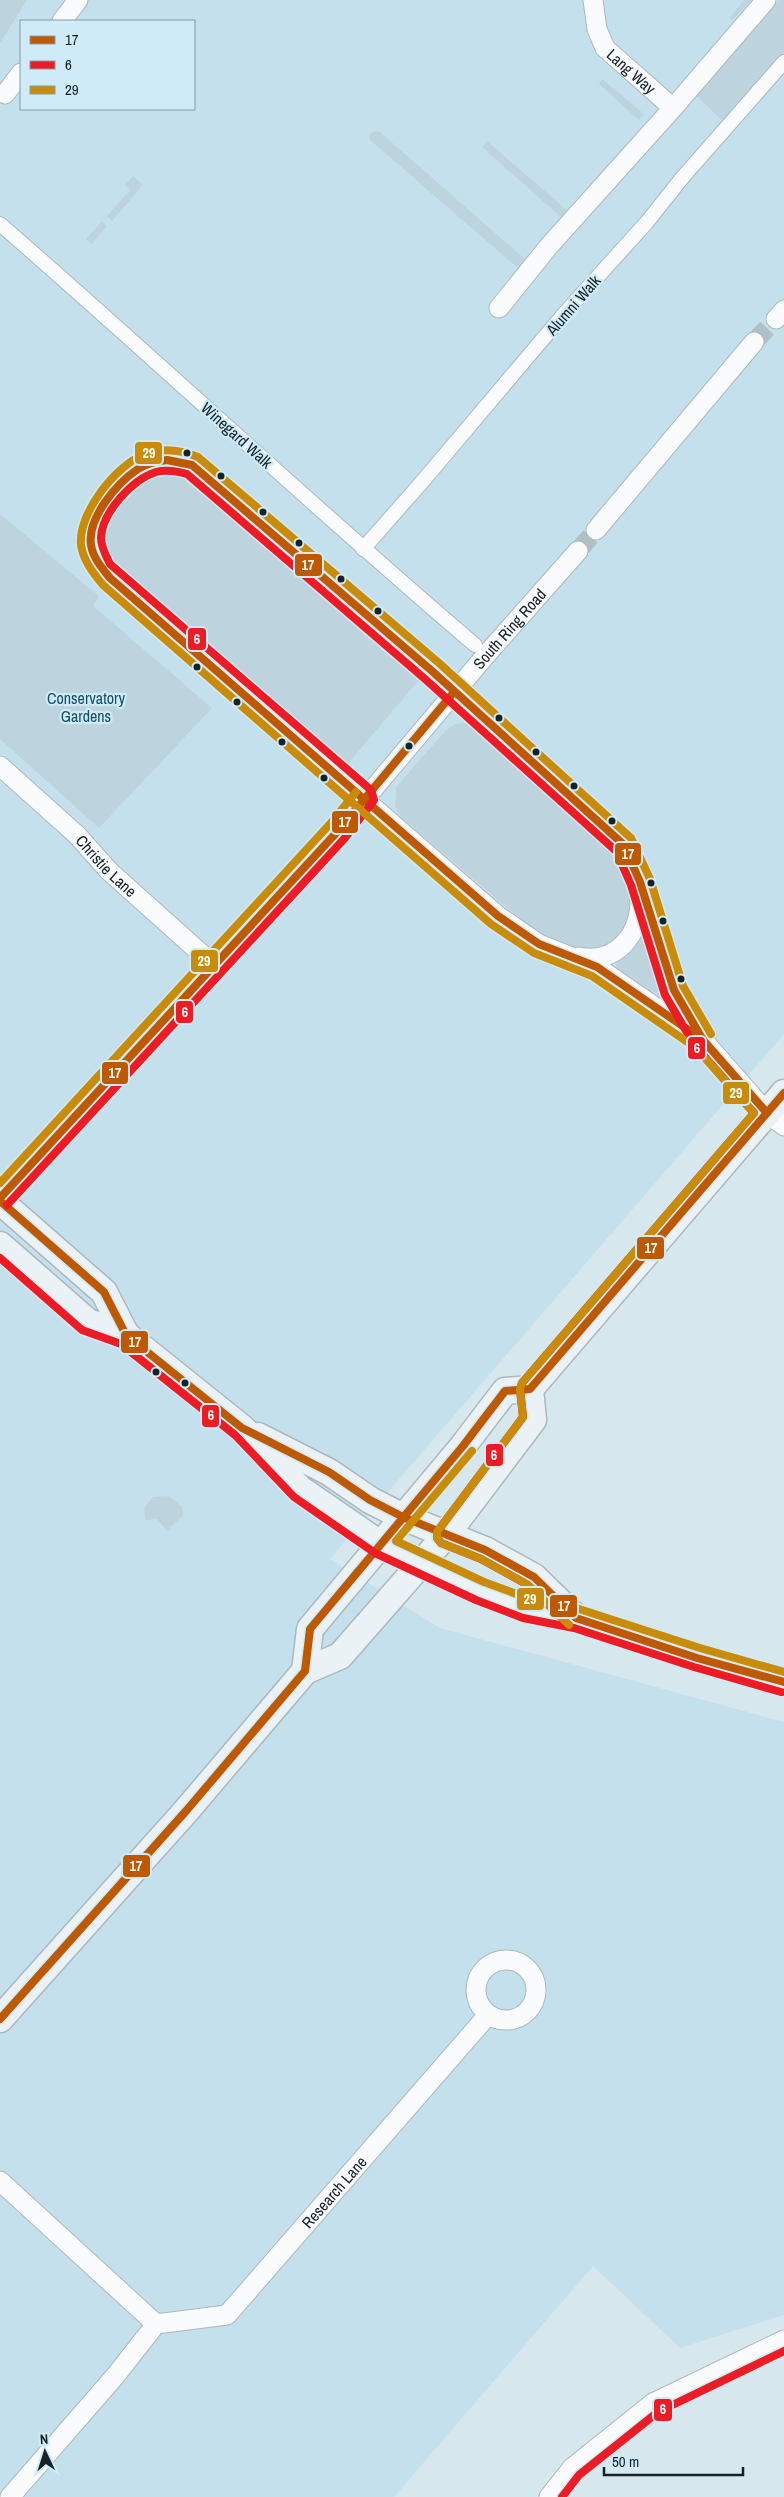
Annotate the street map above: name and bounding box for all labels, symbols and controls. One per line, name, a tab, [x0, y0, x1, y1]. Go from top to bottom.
legend	[20, 20, 195, 110]
text: 17	[65, 29, 79, 50]
street label: Lang Way	[602, 44, 661, 99]
text: 6	[65, 54, 72, 75]
text: 29	[65, 79, 79, 100]
street label: Alumni Walk	[540, 270, 606, 341]
street label: Winegard Walk	[196, 397, 278, 473]
line badge: 29	[134, 441, 163, 465]
text: 29	[143, 444, 155, 462]
unlabelled marker	[182, 448, 192, 458]
unlabelled marker	[216, 471, 226, 481]
unlabelled marker	[258, 507, 268, 517]
unlabelled marker	[294, 538, 304, 548]
line badge: 17	[294, 553, 323, 577]
text: 17	[302, 556, 315, 574]
unlabelled marker	[336, 574, 346, 584]
street label: South Ring Road	[468, 584, 551, 674]
unlabelled marker	[373, 606, 383, 616]
line badge: 6	[187, 627, 207, 651]
text: 6	[194, 630, 200, 648]
unlabelled marker	[192, 662, 202, 672]
park label: Conservatory Gardens	[47, 687, 125, 727]
unlabelled marker	[232, 697, 242, 707]
unlabelled marker	[494, 713, 504, 723]
unlabelled marker	[277, 737, 287, 747]
unlabelled marker	[404, 741, 414, 751]
unlabelled marker	[531, 747, 541, 757]
unlabelled marker	[319, 773, 329, 783]
unlabelled marker	[569, 781, 579, 791]
line badge: 17	[331, 810, 359, 834]
text: 17	[339, 813, 352, 831]
unlabelled marker	[607, 816, 617, 826]
street label: Christie Lane	[71, 830, 142, 902]
line badge: 17	[614, 842, 642, 866]
text: 17	[622, 845, 635, 863]
unlabelled marker	[646, 878, 656, 888]
unlabelled marker	[658, 916, 668, 926]
line badge: 29	[190, 949, 219, 973]
text: 29	[198, 952, 210, 970]
unlabelled marker	[676, 974, 686, 984]
line badge: 6	[175, 1000, 194, 1024]
text: 6	[182, 1003, 188, 1021]
line badge: 6	[687, 1036, 706, 1060]
text: 6	[694, 1039, 700, 1057]
line badge: 17	[101, 1061, 129, 1085]
text: 17	[109, 1064, 122, 1082]
line badge: 29	[722, 1081, 750, 1105]
text: 29	[730, 1084, 742, 1102]
line badge: 17	[636, 1236, 665, 1260]
text: 17	[645, 1239, 658, 1257]
line badge: 17	[120, 1330, 149, 1354]
text: 17	[129, 1333, 142, 1351]
unlabelled marker	[151, 1367, 161, 1377]
unlabelled marker	[180, 1378, 190, 1388]
line badge: 6	[201, 1404, 220, 1428]
text: 6	[208, 1406, 214, 1424]
line badge: 6	[485, 1443, 504, 1467]
text: 6	[491, 1446, 497, 1464]
line badge: 29	[516, 1587, 545, 1611]
text: 29	[524, 1590, 536, 1608]
line badge: 17	[549, 1594, 578, 1618]
text: 17	[558, 1597, 571, 1615]
line badge: 17	[122, 1854, 151, 1878]
text: 17	[130, 1857, 143, 1875]
street label: Research Lane	[296, 2151, 371, 2233]
line badge: 6	[653, 2398, 673, 2422]
text: 6	[660, 2400, 666, 2418]
north arrow	[20, 2427, 70, 2477]
text: N	[39, 2430, 49, 2448]
scale bar	[604, 2444, 743, 2476]
text: 50 m	[612, 2451, 639, 2472]

